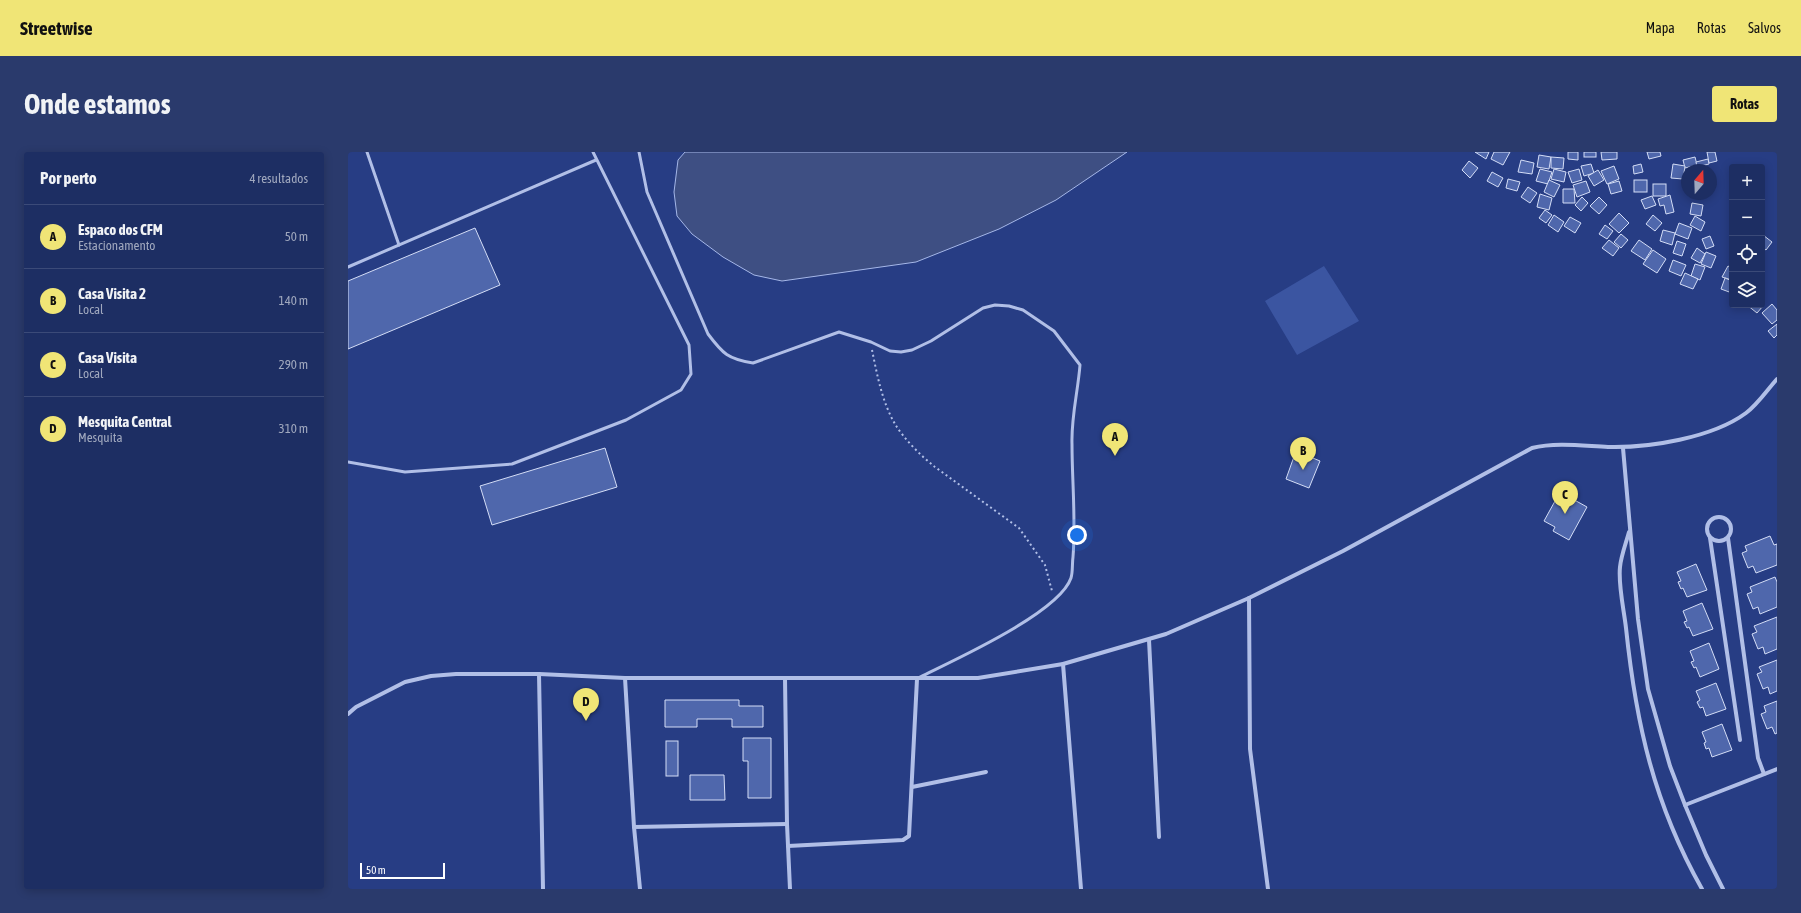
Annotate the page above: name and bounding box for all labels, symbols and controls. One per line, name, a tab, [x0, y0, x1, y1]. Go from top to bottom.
text: Streetwise	[20, 17, 93, 39]
text: Mapa	[1646, 20, 1675, 36]
text: Rotas	[1697, 20, 1726, 36]
text: Salvos	[1748, 20, 1781, 36]
button: Rotas	[1712, 86, 1777, 122]
text: Onde estamos	[24, 88, 171, 120]
north arrow	[1681, 164, 1717, 200]
map controls	[1729, 164, 1765, 308]
button: +	[1729, 164, 1765, 200]
text: Por perto	[40, 168, 97, 188]
text: 4 resultados	[249, 171, 308, 186]
button: −	[1729, 200, 1765, 236]
text: Espaco dos CFM	[78, 221, 163, 238]
text: A	[50, 229, 56, 244]
text: 50 m	[285, 229, 308, 244]
button: locate	[1729, 236, 1765, 272]
text: Estacionamento	[78, 238, 155, 253]
button: layers	[1729, 272, 1765, 308]
text: Casa Visita 2	[78, 285, 146, 302]
text: B	[50, 293, 56, 308]
text: 140 m	[279, 293, 308, 308]
text: Local	[78, 302, 103, 317]
text: Casa Visita	[78, 349, 137, 366]
text: C	[50, 357, 56, 372]
text: 290 m	[279, 357, 308, 372]
text: Local	[78, 366, 103, 381]
text: Mesquita Central	[78, 413, 172, 430]
text: D	[49, 421, 57, 436]
text: 310 m	[279, 421, 308, 436]
pin: A	[1102, 423, 1128, 456]
text: Mesquita	[78, 430, 122, 445]
pin: B	[1290, 437, 1316, 470]
pin: C	[1552, 481, 1578, 514]
your location	[1067, 525, 1087, 545]
pin: D	[573, 688, 599, 721]
scale bar	[360, 861, 445, 880]
text: 50 m	[366, 864, 386, 876]

